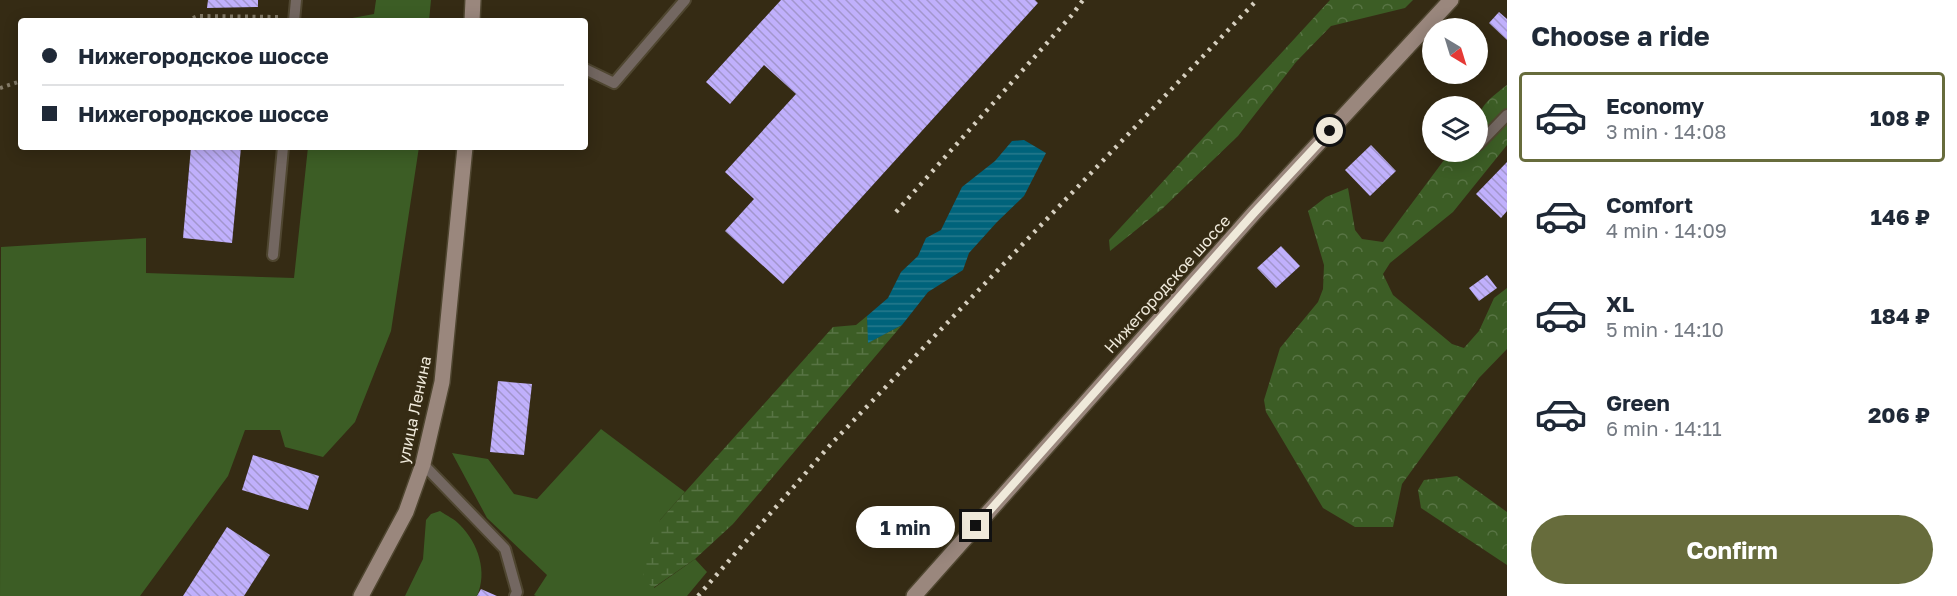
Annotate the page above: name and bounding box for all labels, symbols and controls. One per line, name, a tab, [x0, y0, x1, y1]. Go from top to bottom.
north arrow	[1422, 18, 1488, 84]
map controls	[1422, 18, 1488, 162]
text: Choose a ride	[1531, 20, 1710, 52]
text: Нижегородское шоссе	[78, 42, 329, 69]
icon: car	[1534, 90, 1588, 144]
text: Economy	[1606, 92, 1704, 119]
button: layers	[1422, 96, 1488, 162]
text: Нижегородское шоссе	[78, 100, 329, 127]
text: 108 ₽	[1870, 104, 1930, 131]
route start	[1316, 117, 1343, 144]
text: 3 min · 14:08	[1606, 119, 1727, 143]
icon: car	[1534, 189, 1588, 243]
text: Comfort	[1606, 191, 1693, 218]
text: 146 ₽	[1871, 203, 1930, 230]
street label: Нижегородское шоссе	[1100, 211, 1234, 357]
text: 4 min · 14:09	[1606, 218, 1727, 242]
icon: car	[1534, 288, 1588, 342]
text: XL	[1606, 290, 1634, 317]
text: 184 ₽	[1870, 302, 1930, 329]
text: 5 min · 14:10	[1606, 317, 1724, 341]
street label: улица Ленина	[393, 354, 435, 466]
icon: car	[1534, 387, 1588, 441]
text: Green	[1606, 389, 1670, 416]
text: 206 ₽	[1868, 401, 1930, 428]
text: 6 min · 14:11	[1606, 416, 1722, 440]
callout: 1 min	[856, 505, 955, 547]
route end	[962, 512, 989, 539]
text: 1 min	[880, 515, 931, 539]
button: Confirm	[1531, 515, 1933, 584]

